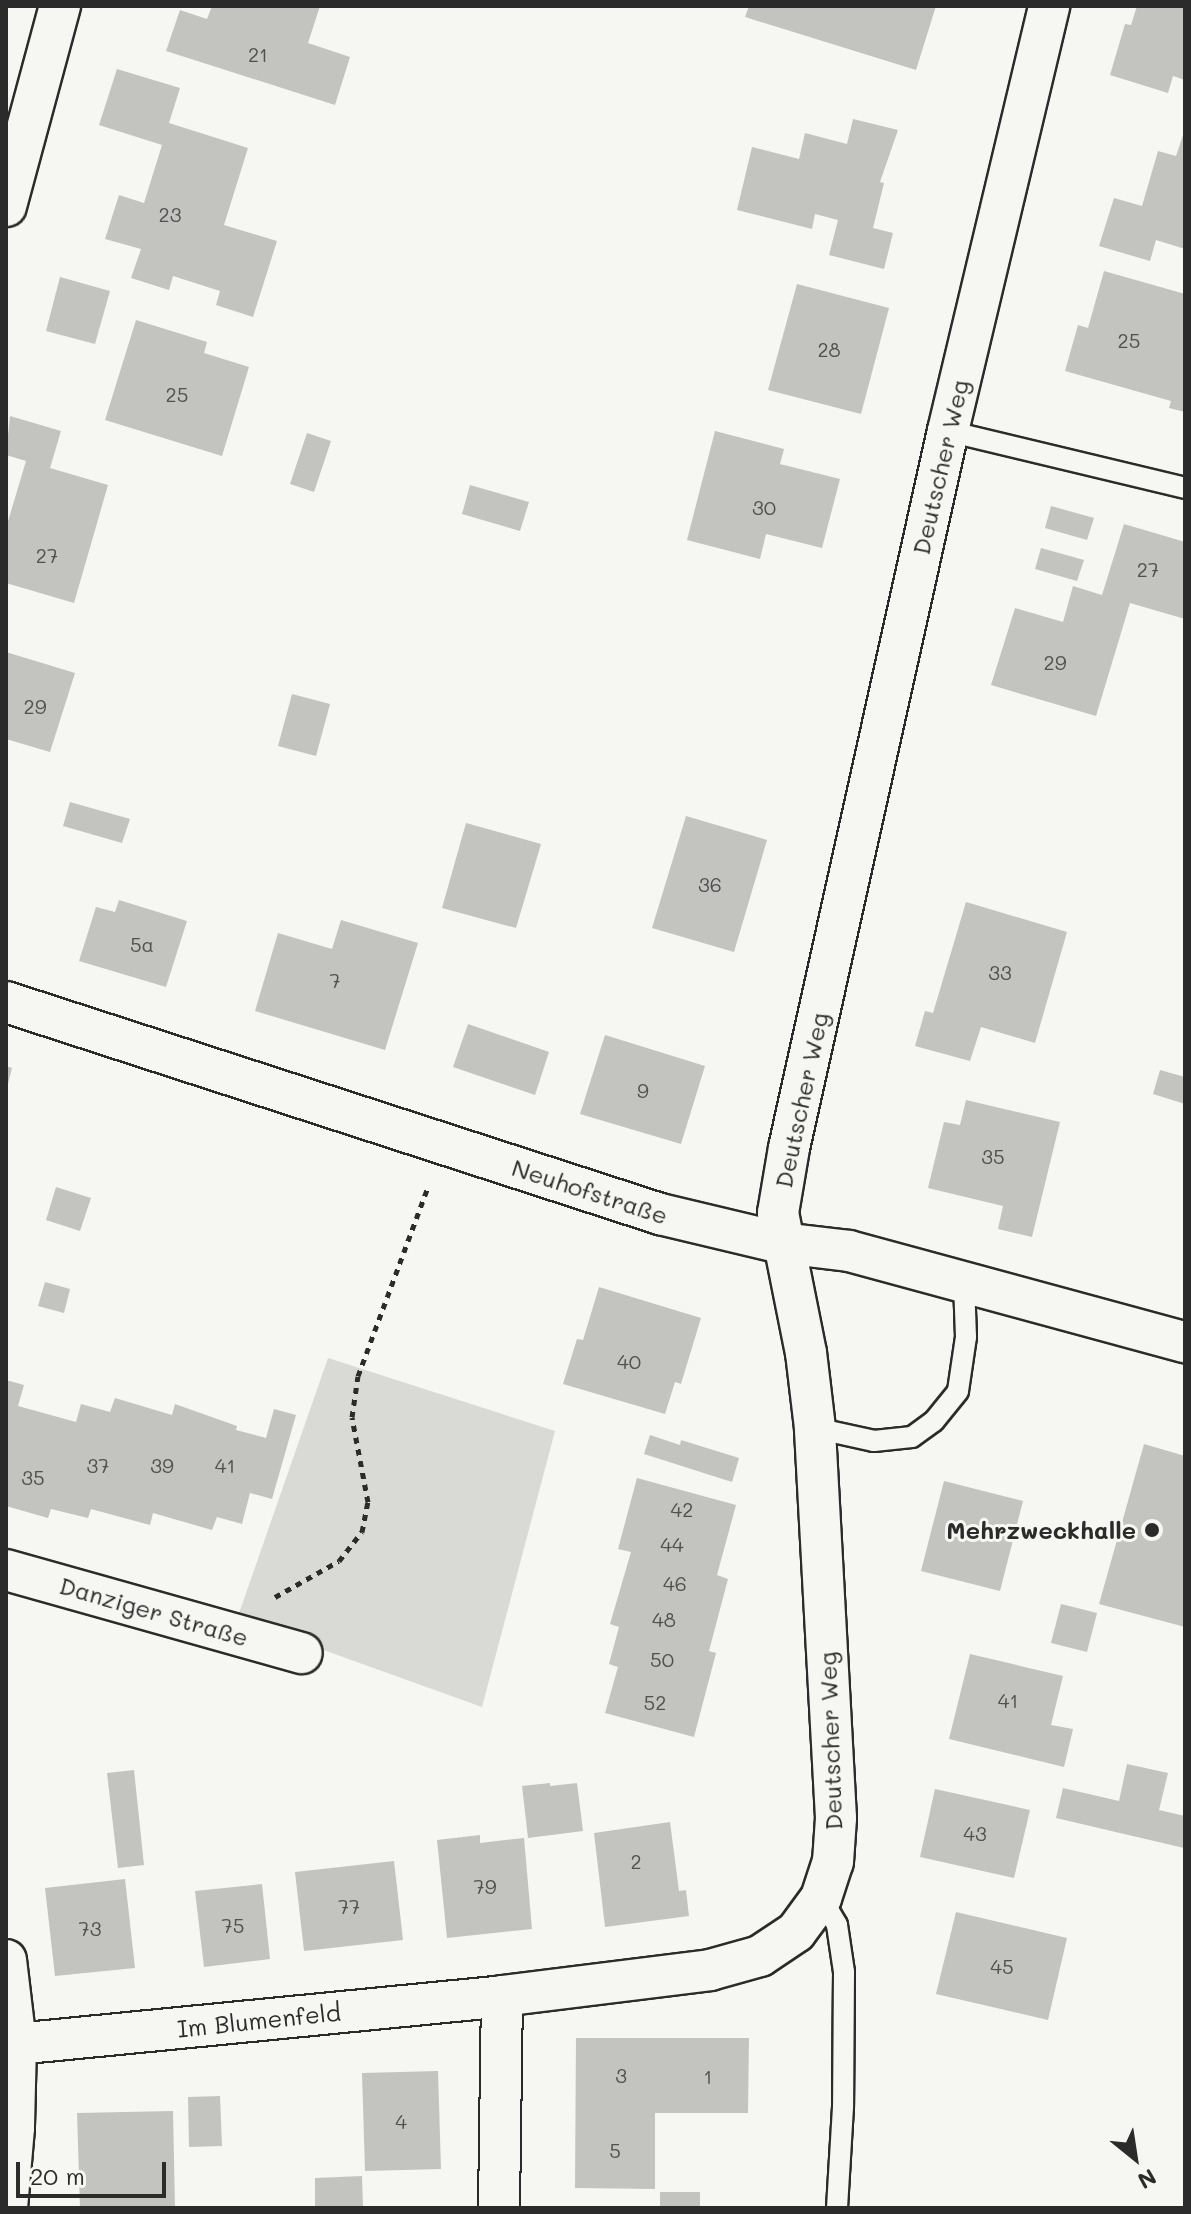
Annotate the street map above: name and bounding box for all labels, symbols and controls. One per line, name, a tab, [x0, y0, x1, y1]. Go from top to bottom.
house number: 21	[248, 42, 268, 66]
house number: 23	[159, 202, 181, 226]
house number: 25	[1118, 328, 1140, 352]
house number: 28	[817, 337, 841, 361]
street label: Deutscher Weg	[906, 377, 974, 557]
house number: 25	[166, 382, 188, 406]
house number: 30	[752, 495, 776, 519]
house number: 27	[36, 543, 58, 567]
house number: 27	[1137, 557, 1159, 581]
house number: 29	[1044, 650, 1066, 674]
house number: 29	[24, 694, 46, 718]
house number: 36	[698, 872, 722, 896]
house number: 5a	[130, 932, 154, 956]
house number: 33	[988, 960, 1012, 984]
house number: 7	[329, 968, 341, 992]
street label: Deutscher Weg	[768, 1010, 834, 1190]
house number: 9	[637, 1078, 649, 1102]
house number: 35	[981, 1144, 1005, 1168]
street label: Neuhofstraße	[508, 1152, 672, 1230]
house number: 40	[617, 1349, 641, 1373]
house number: 37	[87, 1453, 109, 1477]
house number: 39	[150, 1453, 174, 1477]
house number: 41	[215, 1453, 235, 1477]
house number: 35	[21, 1465, 45, 1489]
house number: 42	[671, 1497, 693, 1521]
place label: Mehrzweckhalle	[946, 1516, 1136, 1544]
marker: Mehrzweckhalle	[1143, 1521, 1161, 1539]
house number: 44	[660, 1532, 684, 1556]
street label: Danziger Straße	[56, 1570, 252, 1652]
house number: 46	[663, 1571, 687, 1595]
house number: 48	[652, 1607, 676, 1631]
house number: 50	[650, 1647, 674, 1671]
street label: Deutscher Weg	[812, 1651, 848, 1831]
house number: 41	[998, 1688, 1018, 1712]
house number: 52	[644, 1690, 666, 1714]
house number: 43	[963, 1821, 987, 1845]
house number: 2	[630, 1849, 642, 1873]
house number: 79	[474, 1874, 496, 1898]
house number: 77	[338, 1894, 360, 1918]
house number: 75	[222, 1913, 244, 1937]
house number: 73	[79, 1916, 101, 1940]
house number: 45	[990, 1954, 1014, 1978]
street label: Im Blumenfeld	[176, 1997, 342, 2043]
house number: 3	[615, 2063, 627, 2087]
house number: 1	[704, 2064, 712, 2088]
house number: 4	[395, 2109, 407, 2133]
north arrow	[1095, 2118, 1175, 2198]
house number: 5	[609, 2138, 621, 2162]
scale bar	[20, 2146, 170, 2196]
text: 20 m	[30, 2160, 85, 2191]
text: N	[1133, 2162, 1162, 2196]

